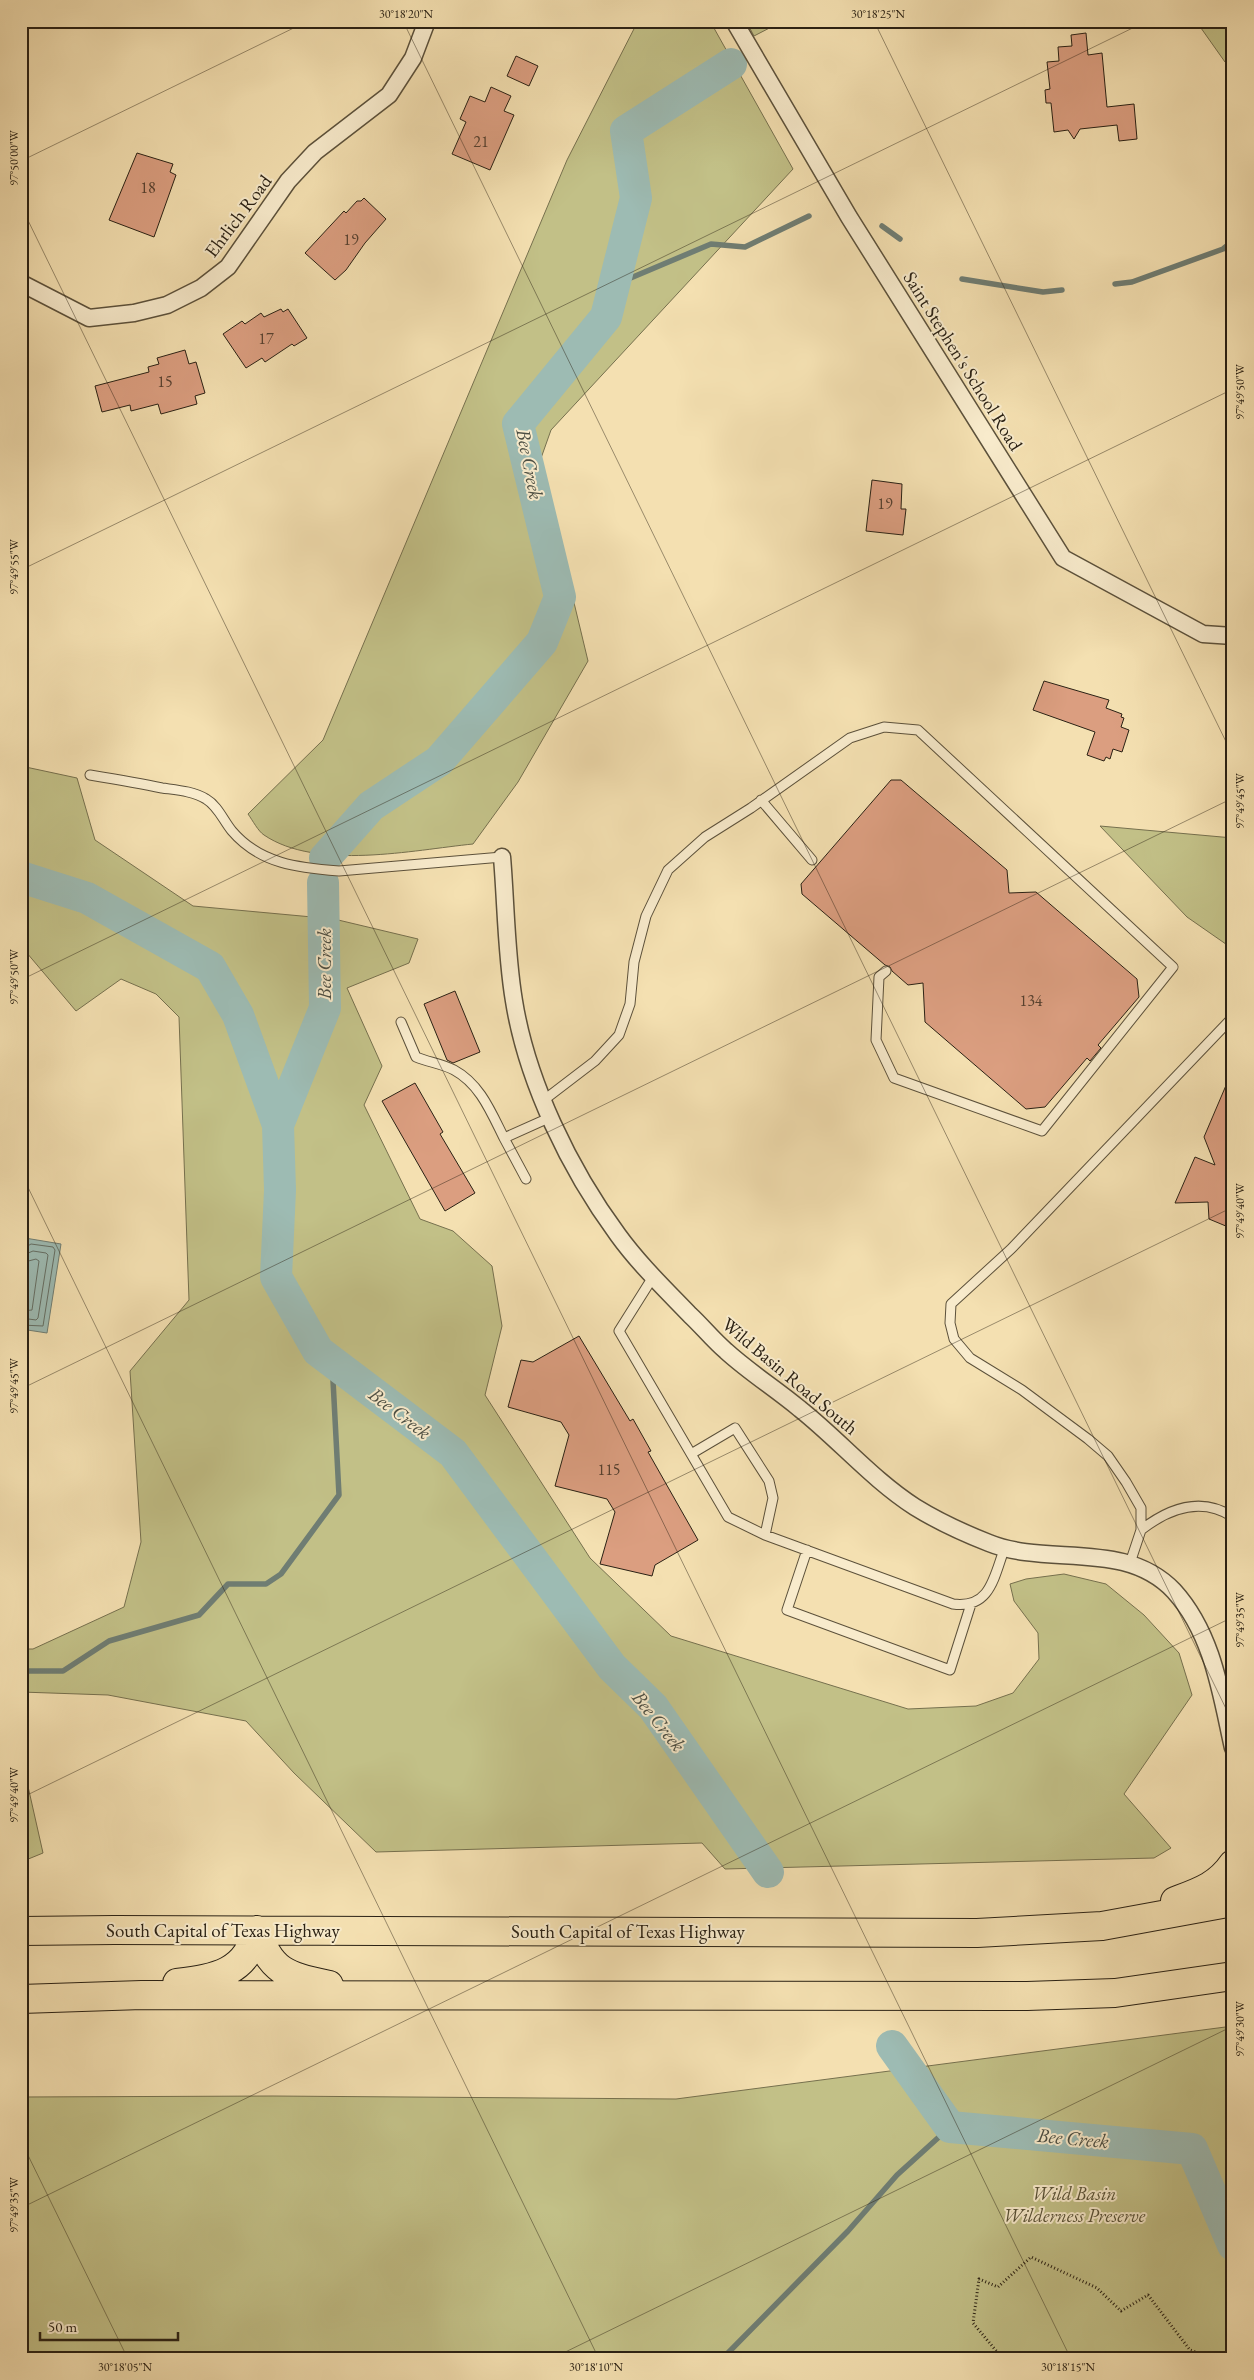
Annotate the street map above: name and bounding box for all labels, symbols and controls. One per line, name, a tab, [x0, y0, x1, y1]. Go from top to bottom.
text: 30°18'20"N	[379, 6, 433, 22]
text: 30°18'25"N	[851, 6, 905, 22]
text: 97°50'00"W	[6, 129, 22, 186]
house number: 21	[473, 131, 489, 152]
street label: Ehrlich Road	[199, 169, 277, 262]
house number: 18	[140, 177, 156, 198]
house number: 19	[343, 229, 359, 250]
street label: Saint Stephen's School Road	[898, 267, 1029, 456]
house number: 17	[258, 328, 274, 349]
text: 97°49'50"W	[1232, 363, 1248, 420]
house number: 15	[157, 371, 173, 392]
water label: Bee Creek	[510, 425, 550, 502]
house number: 19	[877, 493, 893, 514]
text: 97°49'55"W	[6, 538, 22, 595]
text: 97°49'45"W	[1232, 772, 1248, 829]
water label: Bee Creek	[311, 928, 337, 1001]
text: 97°49'50"W	[6, 948, 22, 1005]
house number: 134	[1019, 990, 1043, 1011]
text: 97°49'40"W	[1232, 1182, 1248, 1239]
street label: Wild Basin Road South	[717, 1312, 864, 1441]
text: 97°49'45"W	[6, 1357, 22, 1414]
water label: Bee Creek	[363, 1380, 436, 1445]
house number: 115	[597, 1459, 621, 1480]
text: 97°49'35"W	[1232, 1591, 1248, 1648]
water label: Bee Creek	[626, 1684, 692, 1757]
text: 97°49'40"W	[6, 1766, 22, 1823]
street label: South Capital of Texas Highway	[106, 1918, 341, 1943]
street label: South Capital of Texas Highway	[511, 1919, 746, 1944]
text: 97°49'30"W	[1232, 2000, 1248, 2057]
water label: Bee Creek	[1035, 2122, 1110, 2154]
text: 97°49'35"W	[6, 2176, 22, 2233]
park label: Wild Basin Wilderness Preserve	[1003, 2181, 1146, 2228]
scale bar	[40, 2310, 178, 2342]
text: 50 m	[48, 2317, 77, 2336]
text: 30°18'05"N	[98, 2359, 152, 2375]
text: 30°18'10"N	[569, 2359, 623, 2375]
text: 30°18'15"N	[1041, 2359, 1095, 2375]

